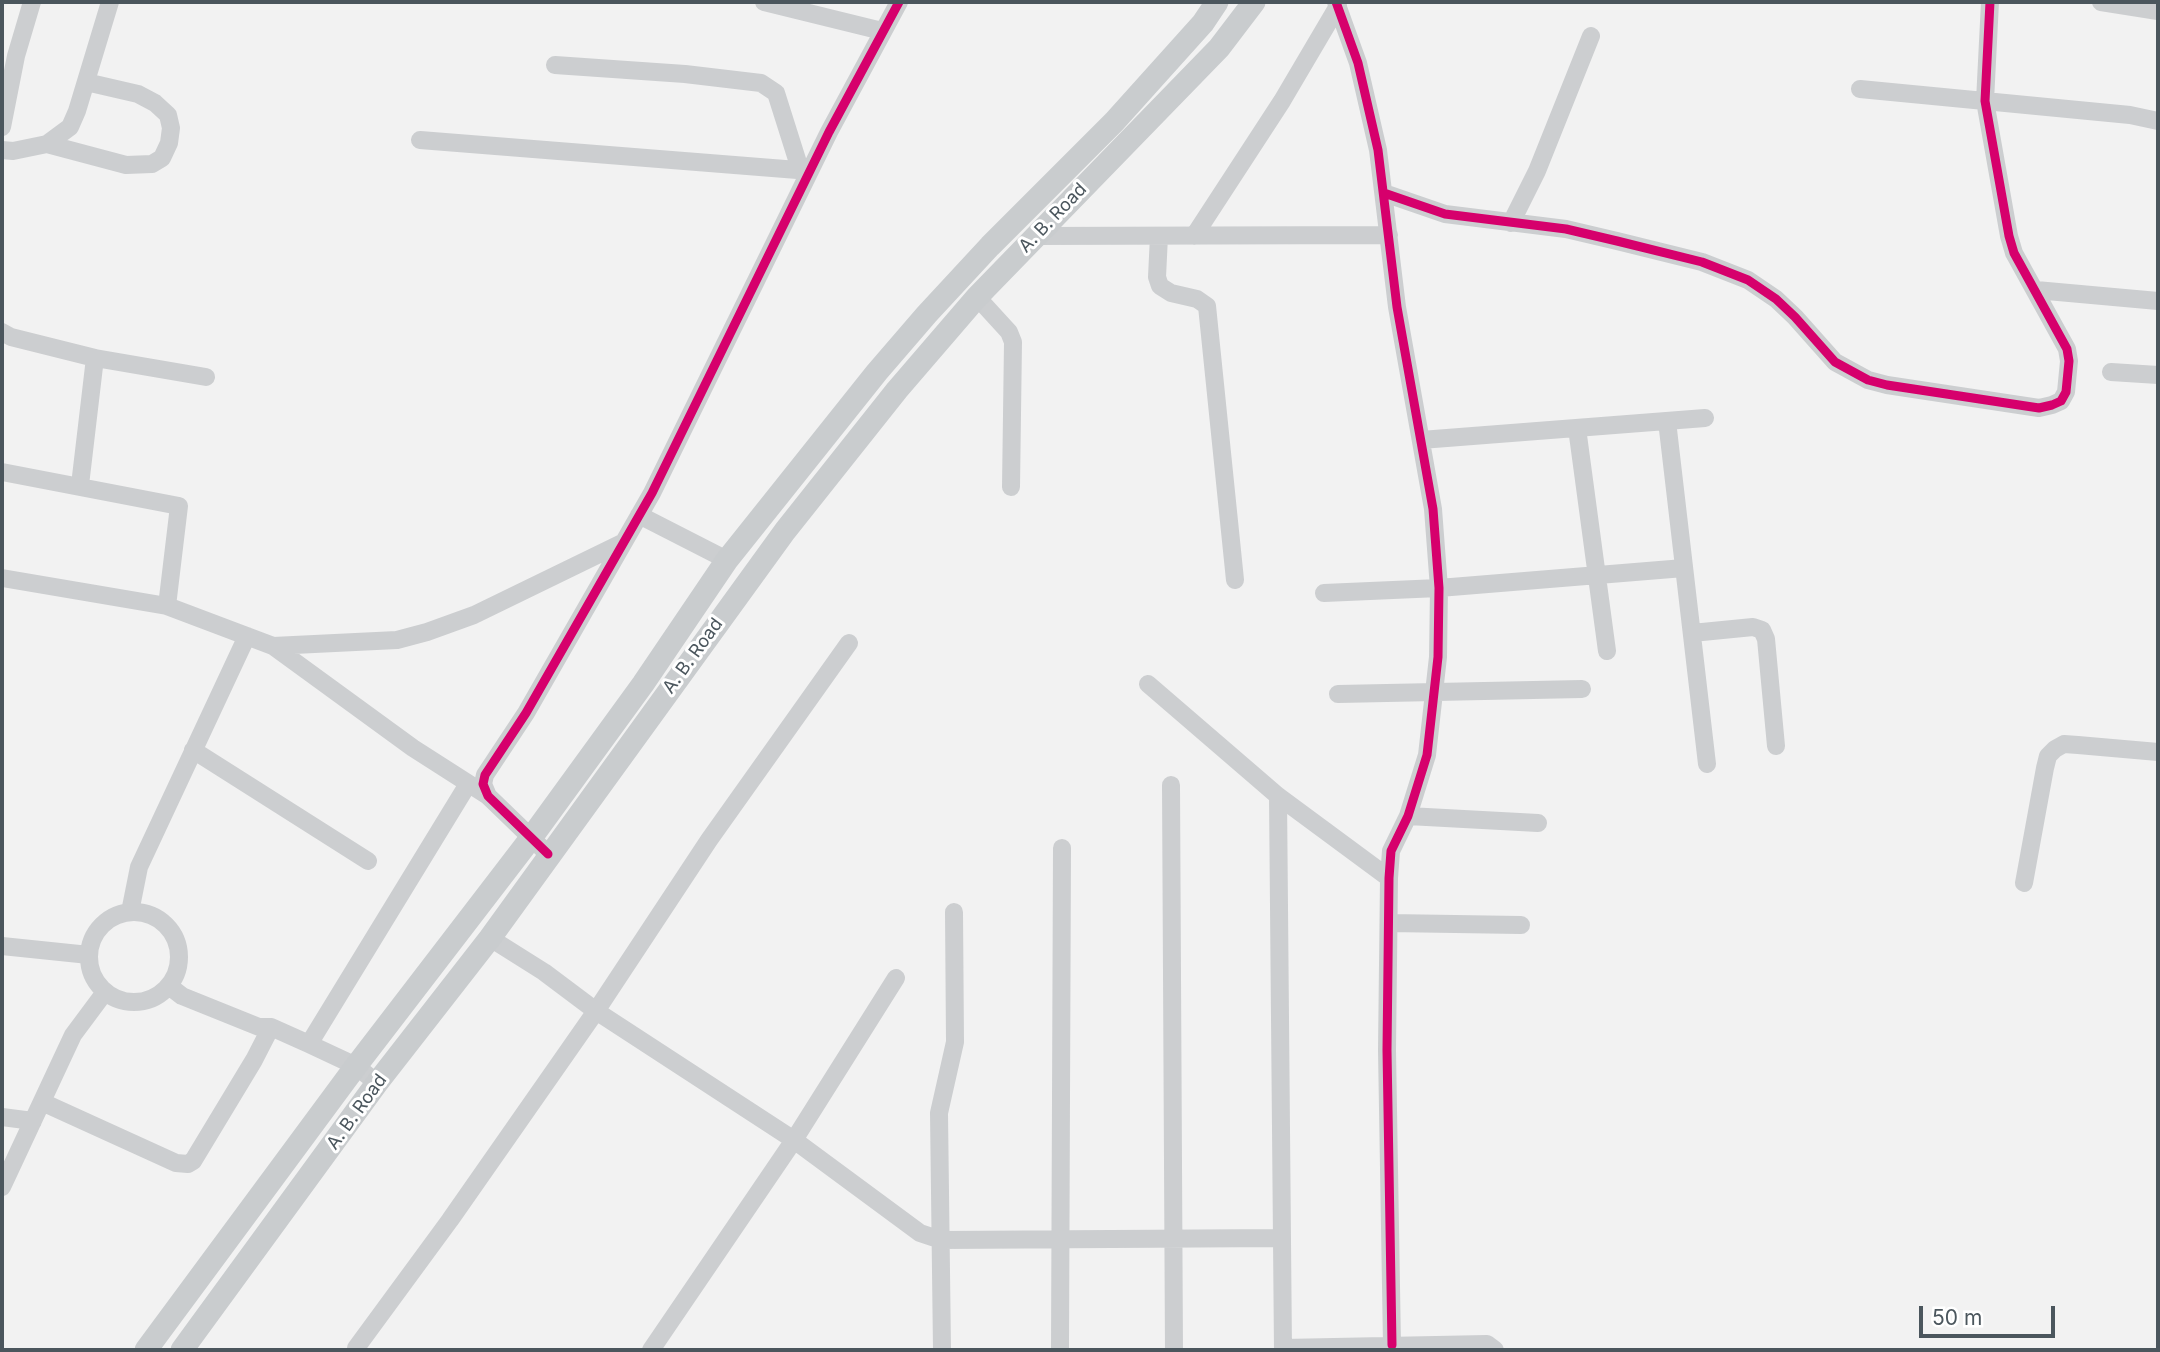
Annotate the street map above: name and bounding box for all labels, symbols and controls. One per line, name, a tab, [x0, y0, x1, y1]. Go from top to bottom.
street label: A. B. Road	[1015, 179, 1091, 257]
street label: A. B. Road	[658, 614, 728, 698]
street label: A. B. Road	[322, 1070, 392, 1154]
scale bar	[1922, 1292, 2058, 1336]
text: 50 m	[1932, 1305, 1982, 1330]

